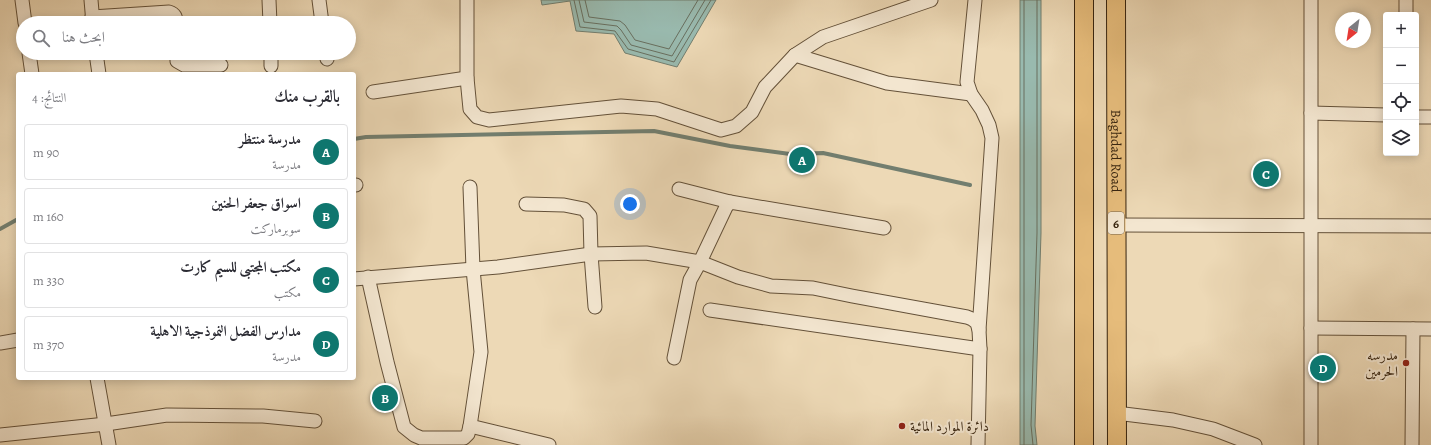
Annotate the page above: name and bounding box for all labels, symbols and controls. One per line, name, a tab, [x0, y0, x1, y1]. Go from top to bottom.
north arrow	[1335, 12, 1371, 48]
map controls	[1383, 12, 1419, 156]
button: +	[1383, 12, 1419, 48]
search box	[16, 16, 356, 60]
icon: search	[30, 27, 52, 49]
text: ابحث هنا	[62, 27, 105, 47]
button: −	[1383, 48, 1419, 84]
button: locate	[1383, 84, 1419, 120]
text: بالقرب منك	[274, 85, 340, 108]
text: النتائج: 4	[32, 89, 66, 106]
street label: Baghdad Road	[1106, 110, 1125, 193]
button: layers	[1383, 120, 1419, 156]
text: مدرسة منتظر	[239, 129, 301, 149]
text: 90 m	[33, 144, 59, 161]
text: A	[322, 144, 330, 161]
pin: A	[789, 145, 815, 175]
text: مدرسة	[272, 156, 301, 173]
pin: C	[1253, 159, 1279, 189]
text: اسواق جعفر الحنين	[211, 193, 301, 213]
your location	[620, 194, 640, 214]
text: 160 m	[33, 208, 64, 225]
text: B	[322, 208, 330, 225]
road number: 6	[1108, 212, 1124, 234]
text: سوبرماركت	[251, 220, 301, 237]
text: مكتب المجتبى للسيم كارت	[180, 257, 301, 277]
text: 330 m	[33, 272, 64, 289]
text: C	[322, 272, 330, 289]
text: مكتب	[274, 284, 301, 301]
text: مدارس الفضل النموذجية الاهلية	[150, 321, 301, 341]
text: 370 m	[33, 336, 64, 353]
text: D	[321, 336, 331, 353]
place label: مدرسه الحرمين	[1365, 346, 1398, 381]
text: مدرسة	[272, 348, 301, 365]
pin: D	[1310, 353, 1336, 383]
marker: مدرسه الحرمين	[1401, 358, 1411, 368]
pin: B	[372, 383, 398, 413]
place label: دائرة الموارد المائية	[910, 417, 989, 436]
marker: دائرة الموارد المائية	[897, 421, 907, 431]

